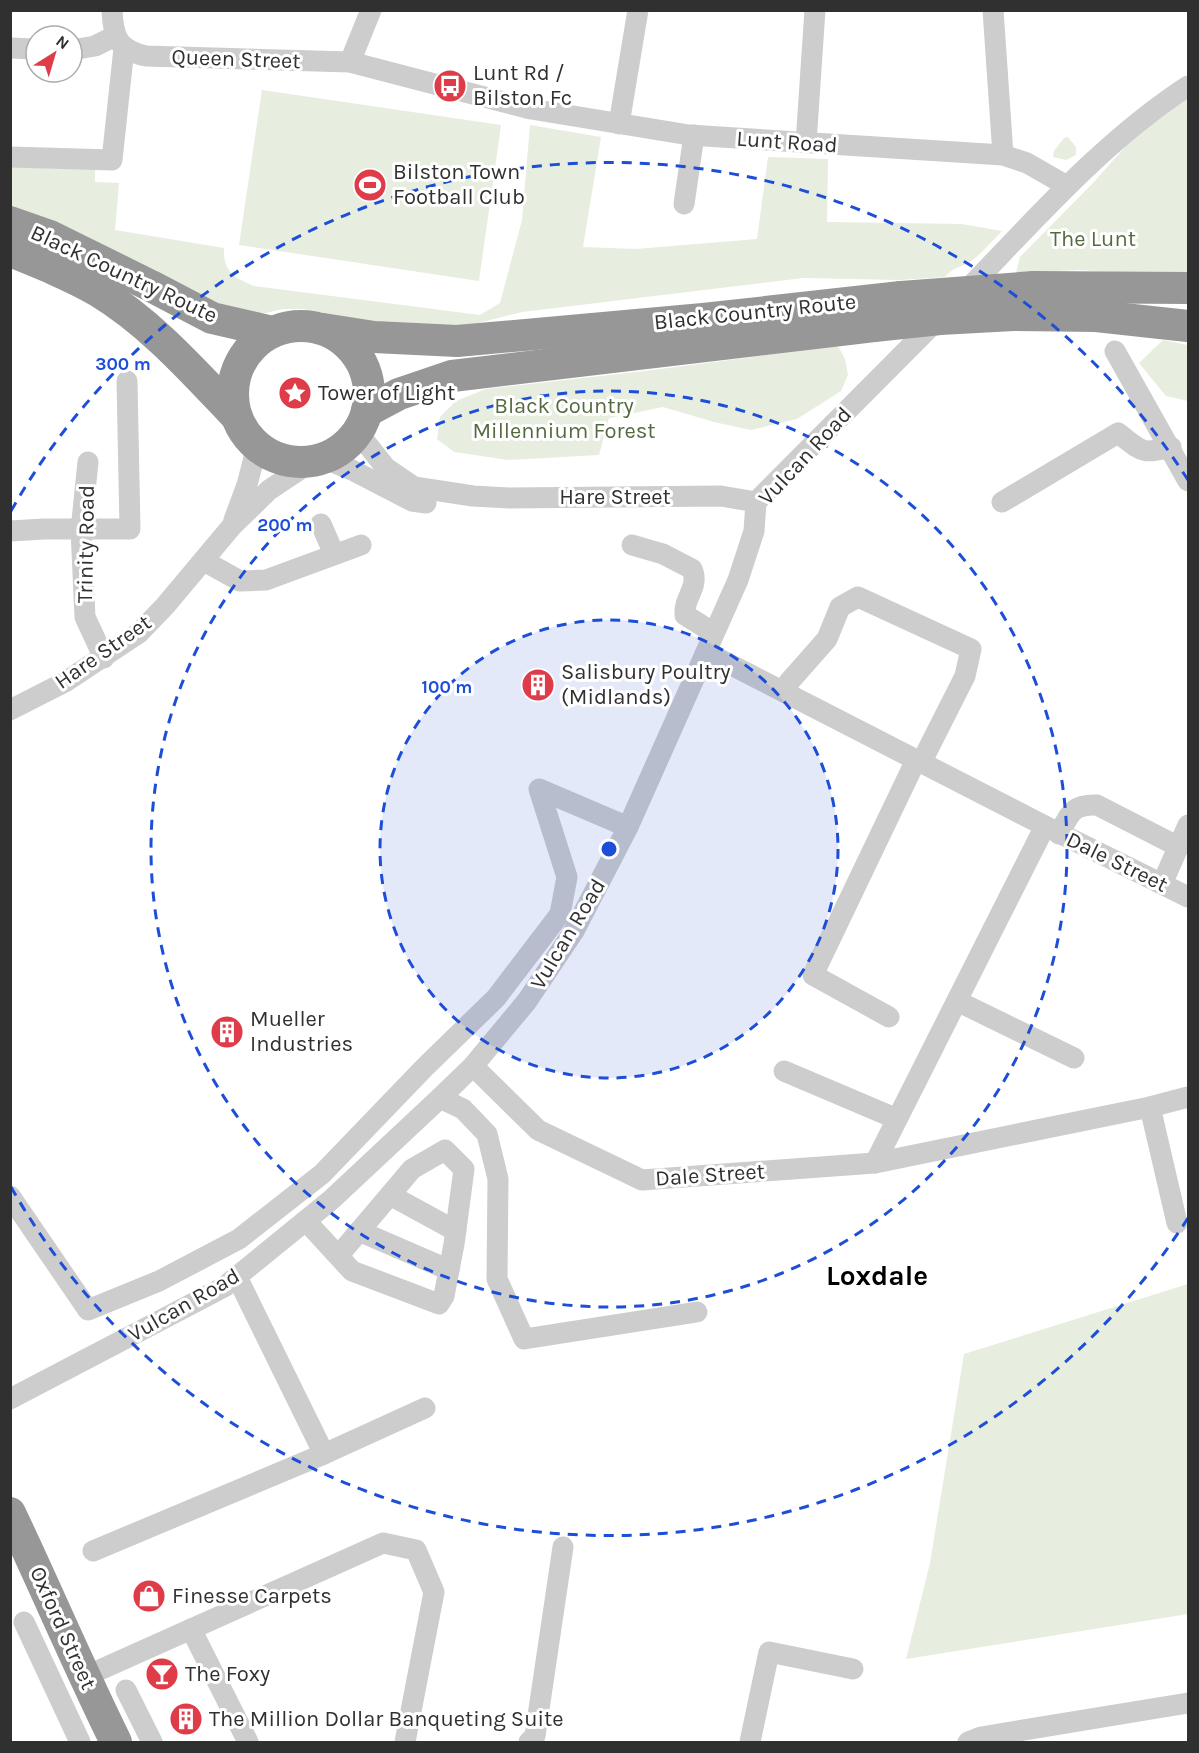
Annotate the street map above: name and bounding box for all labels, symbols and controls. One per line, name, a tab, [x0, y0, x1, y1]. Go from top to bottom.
north arrow	[24, 24, 84, 84]
text: N	[52, 31, 73, 53]
street label: Queen Street	[171, 44, 301, 74]
place label: Lunt Rd / Bilston Fc	[473, 60, 572, 111]
bus stop icon: Lunt Rd / Bilston Fc	[432, 68, 468, 104]
street label: Lunt Road	[736, 126, 838, 158]
place label: Bilston Town Football Club	[393, 159, 525, 210]
sports icon: Bilston Town Football Club	[352, 167, 388, 203]
street label: Black Country Route	[26, 219, 222, 329]
park label: The Lunt	[1050, 226, 1136, 252]
street label: Black Country Route	[653, 288, 857, 336]
text: 300 m	[95, 353, 151, 375]
place icon: Tower of Light	[277, 375, 313, 411]
place label: Tower of Light	[318, 380, 455, 406]
park label: Black Country Millennium Forest	[472, 393, 656, 444]
street label: Vulcan Road	[753, 402, 857, 510]
street label: Hare Street	[559, 484, 671, 510]
street label: Trinity Road	[72, 485, 100, 603]
text: 200 m	[257, 514, 313, 536]
street label: Hare Street	[50, 609, 156, 695]
place label: Salisbury Poultry (Midlands)	[561, 659, 731, 710]
building icon: Salisbury Poultry (Midlands)	[520, 667, 556, 703]
text: 100 m	[422, 676, 472, 698]
street label: Dale Street	[1062, 826, 1172, 898]
centre of rings	[599, 839, 619, 859]
street label: Vulcan Road	[525, 874, 611, 994]
place label: Mueller Industries	[250, 1006, 353, 1057]
building icon: Mueller Industries	[209, 1014, 245, 1050]
street label: Dale Street	[654, 1158, 766, 1192]
district label: Loxdale	[826, 1259, 928, 1292]
street label: Vulcan Road	[124, 1263, 244, 1347]
street label: Oxford Street	[24, 1563, 102, 1693]
shop icon: Finesse Carpets	[131, 1578, 167, 1614]
place label: Finesse Carpets	[172, 1583, 332, 1609]
bar icon: The Foxy	[144, 1656, 180, 1692]
place label: The Foxy	[185, 1661, 270, 1687]
building icon: The Million Dollar Banqueting Suite	[168, 1701, 204, 1737]
place label: The Million Dollar Banqueting Suite	[209, 1706, 564, 1732]

